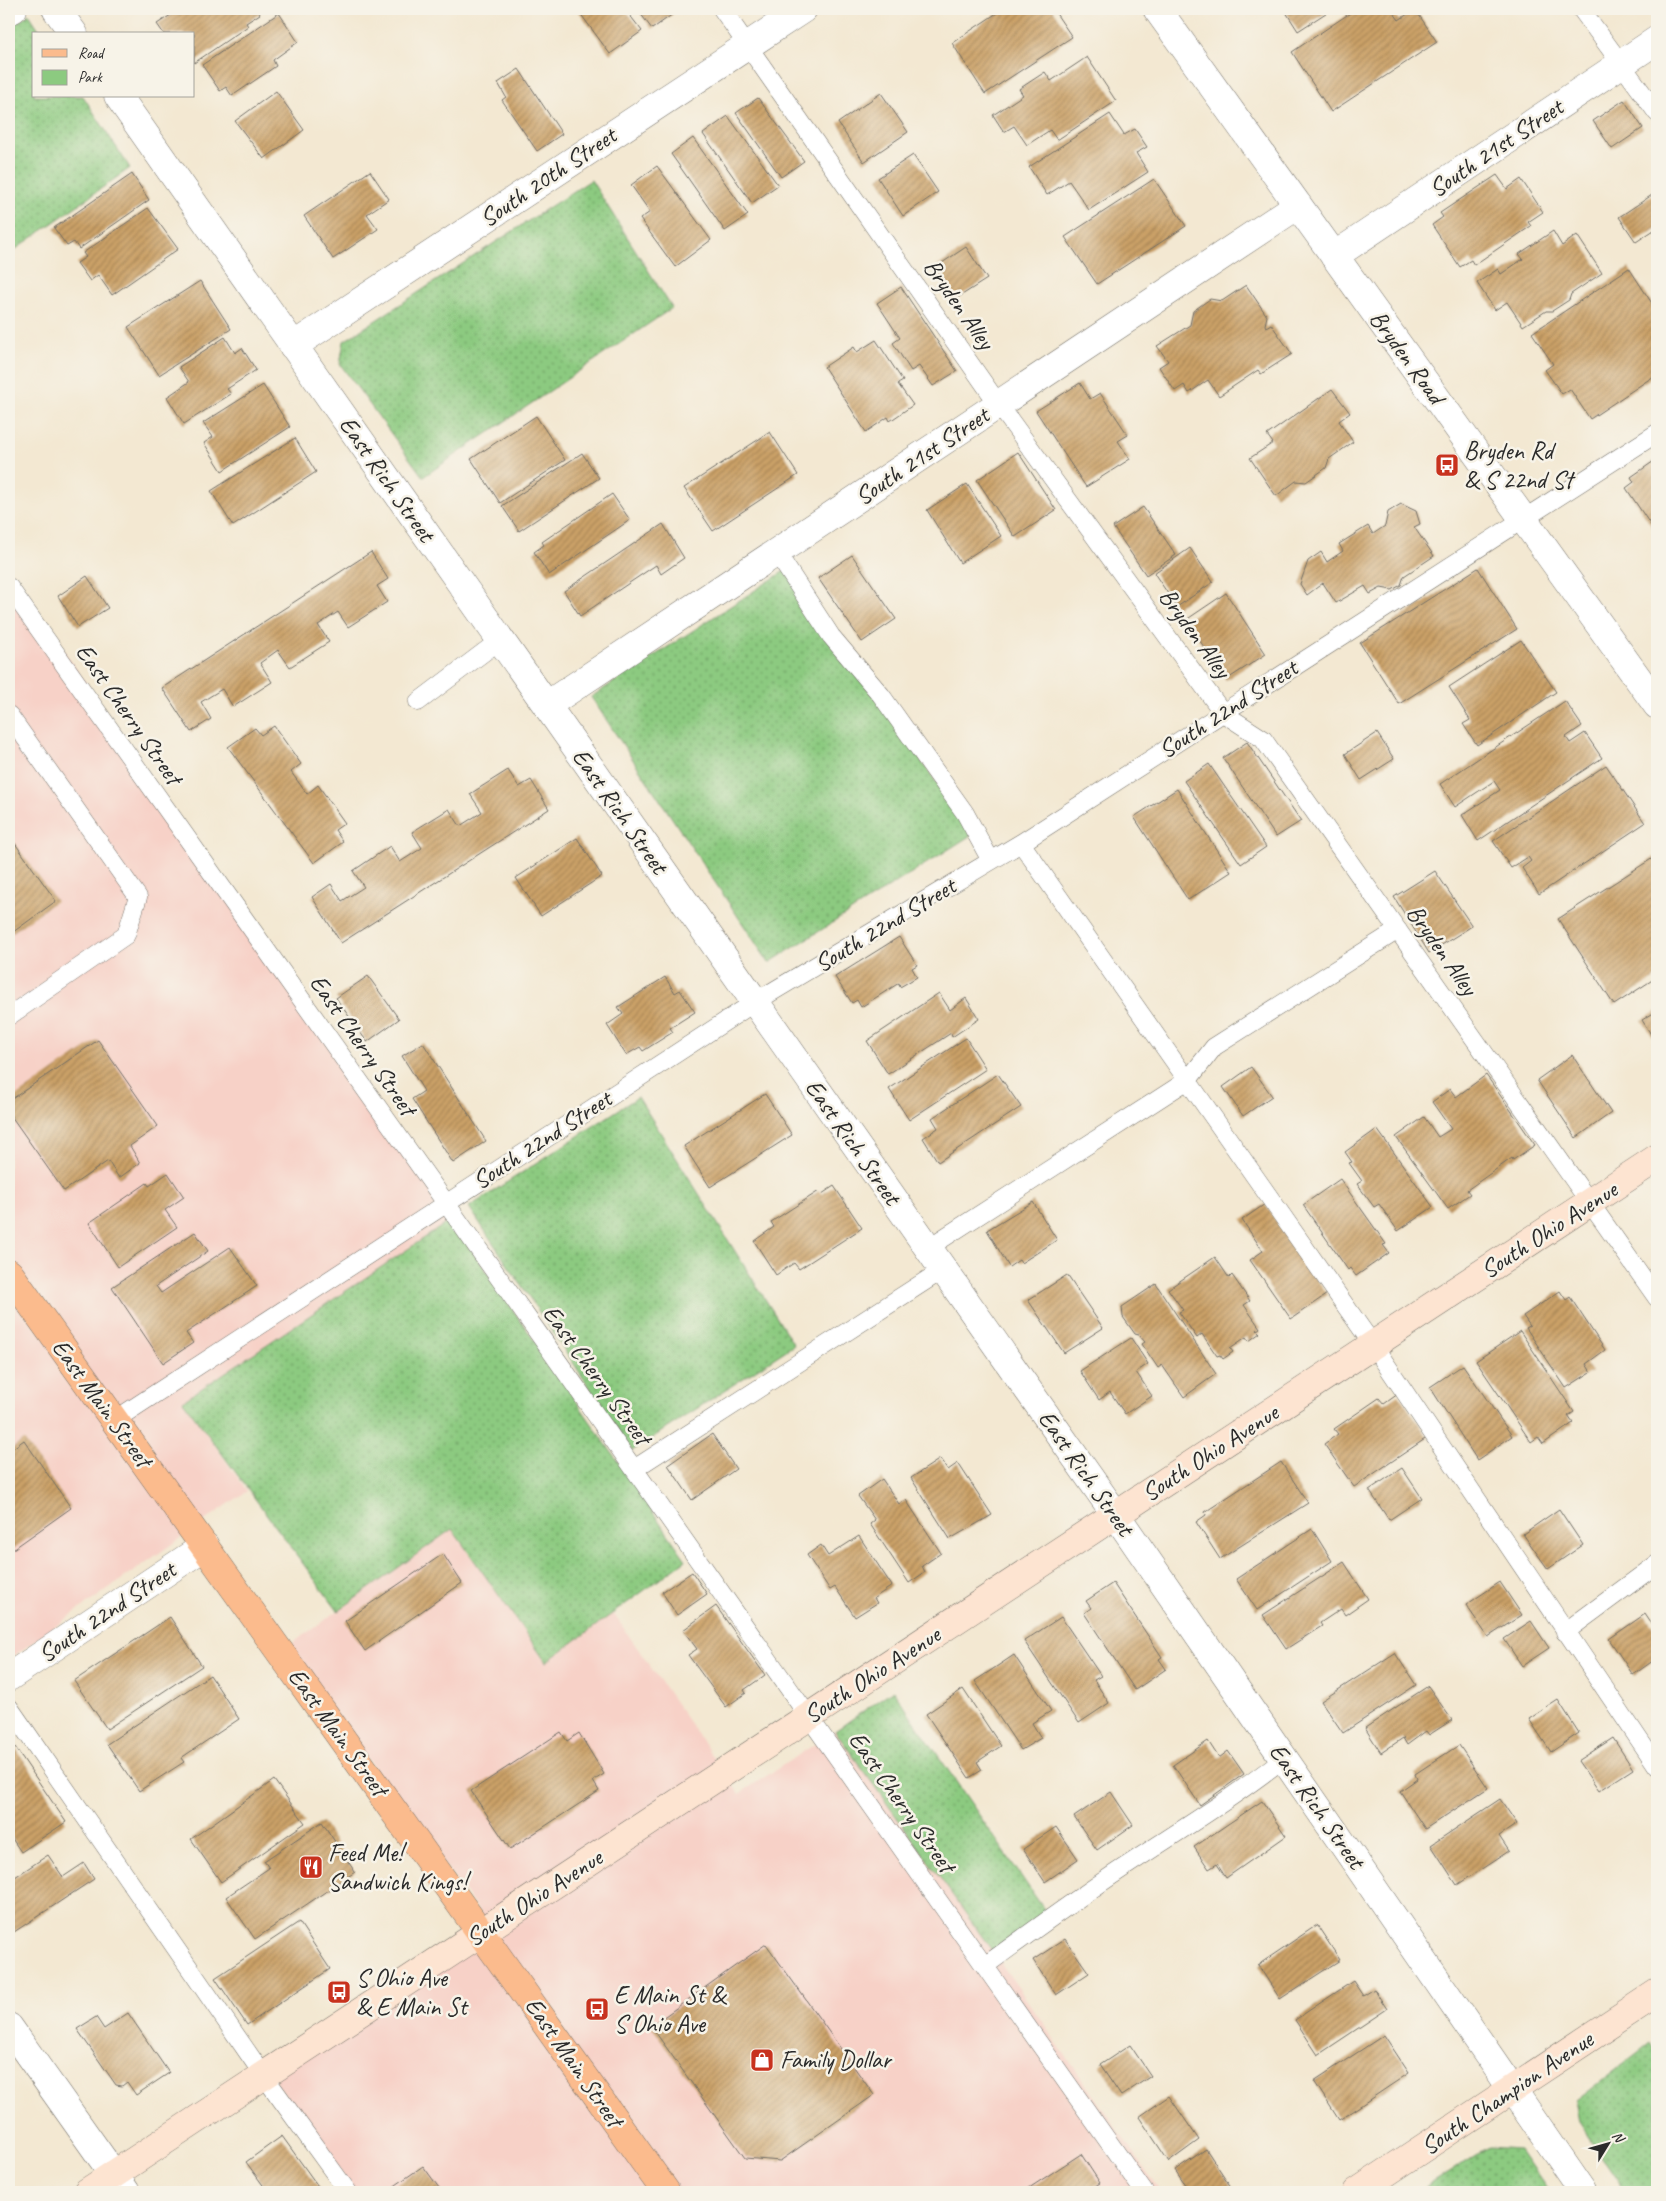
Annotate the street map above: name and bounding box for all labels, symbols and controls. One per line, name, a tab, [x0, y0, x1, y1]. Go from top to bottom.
legend	[32, 32, 195, 98]
text: Road	[78, 44, 105, 63]
text: Park	[78, 68, 103, 87]
street label: South 21st Street	[1423, 90, 1571, 205]
street label: South 20th Street	[474, 118, 625, 234]
street label: Bryden Alley	[916, 252, 1003, 358]
street label: Bryden Road	[1362, 304, 1454, 413]
street label: South 21st Street	[849, 398, 997, 513]
street label: East Rich Street	[332, 410, 444, 550]
place label: Bryden Rd & S 22nd St	[1464, 435, 1576, 496]
bus stop icon: Bryden Rd & S 22nd St	[1434, 452, 1460, 478]
street label: Bryden Alley	[1152, 582, 1240, 686]
street label: East Cherry Street	[68, 637, 192, 794]
street label: South 22nd Street	[1153, 651, 1306, 766]
street label: East Rich Street	[565, 742, 677, 882]
street label: South 22nd Street	[809, 869, 964, 980]
street label: Bryden Alley	[1399, 898, 1486, 1004]
street label: East Cherry Street	[302, 968, 426, 1125]
street label: East Rich Street	[798, 1073, 910, 1213]
street label: South 22nd Street	[467, 1082, 620, 1197]
street label: South Ohio Avenue	[1475, 1173, 1625, 1286]
street label: East Cherry Street	[535, 1299, 661, 1454]
street label: East Main Street	[45, 1333, 161, 1476]
street label: South Ohio Avenue	[1136, 1396, 1286, 1509]
street label: East Rich Street	[1031, 1404, 1143, 1544]
street label: South 22nd Street	[32, 1553, 184, 1670]
street label: South Ohio Avenue	[798, 1618, 948, 1731]
street label: East Main Street	[281, 1662, 397, 1805]
street label: East Cherry Street	[841, 1725, 965, 1882]
street label: East Rich Street	[1262, 1737, 1374, 1877]
place label: Feed Me! Sandwich Kings!	[328, 1837, 472, 1898]
street label: South Ohio Avenue	[460, 1841, 610, 1954]
restaurant icon: Feed Me! Sandwich Kings!	[298, 1854, 324, 1880]
place label: S Ohio Ave & E Main St	[356, 1962, 469, 2023]
bus stop icon: S Ohio Ave & E Main St	[326, 1979, 352, 2005]
place label: E Main St & S Ohio Ave	[614, 1979, 728, 2040]
street label: East Main Street	[518, 1991, 633, 2136]
bus stop icon: E Main St & S Ohio Ave	[584, 1996, 610, 2022]
street label: South Champion Avenue	[1415, 2022, 1601, 2162]
place label: Family Dollar	[780, 2044, 893, 2076]
shop icon: Family Dollar	[749, 2047, 775, 2073]
north arrow	[1584, 2118, 1634, 2168]
text: N	[1609, 2128, 1629, 2147]

